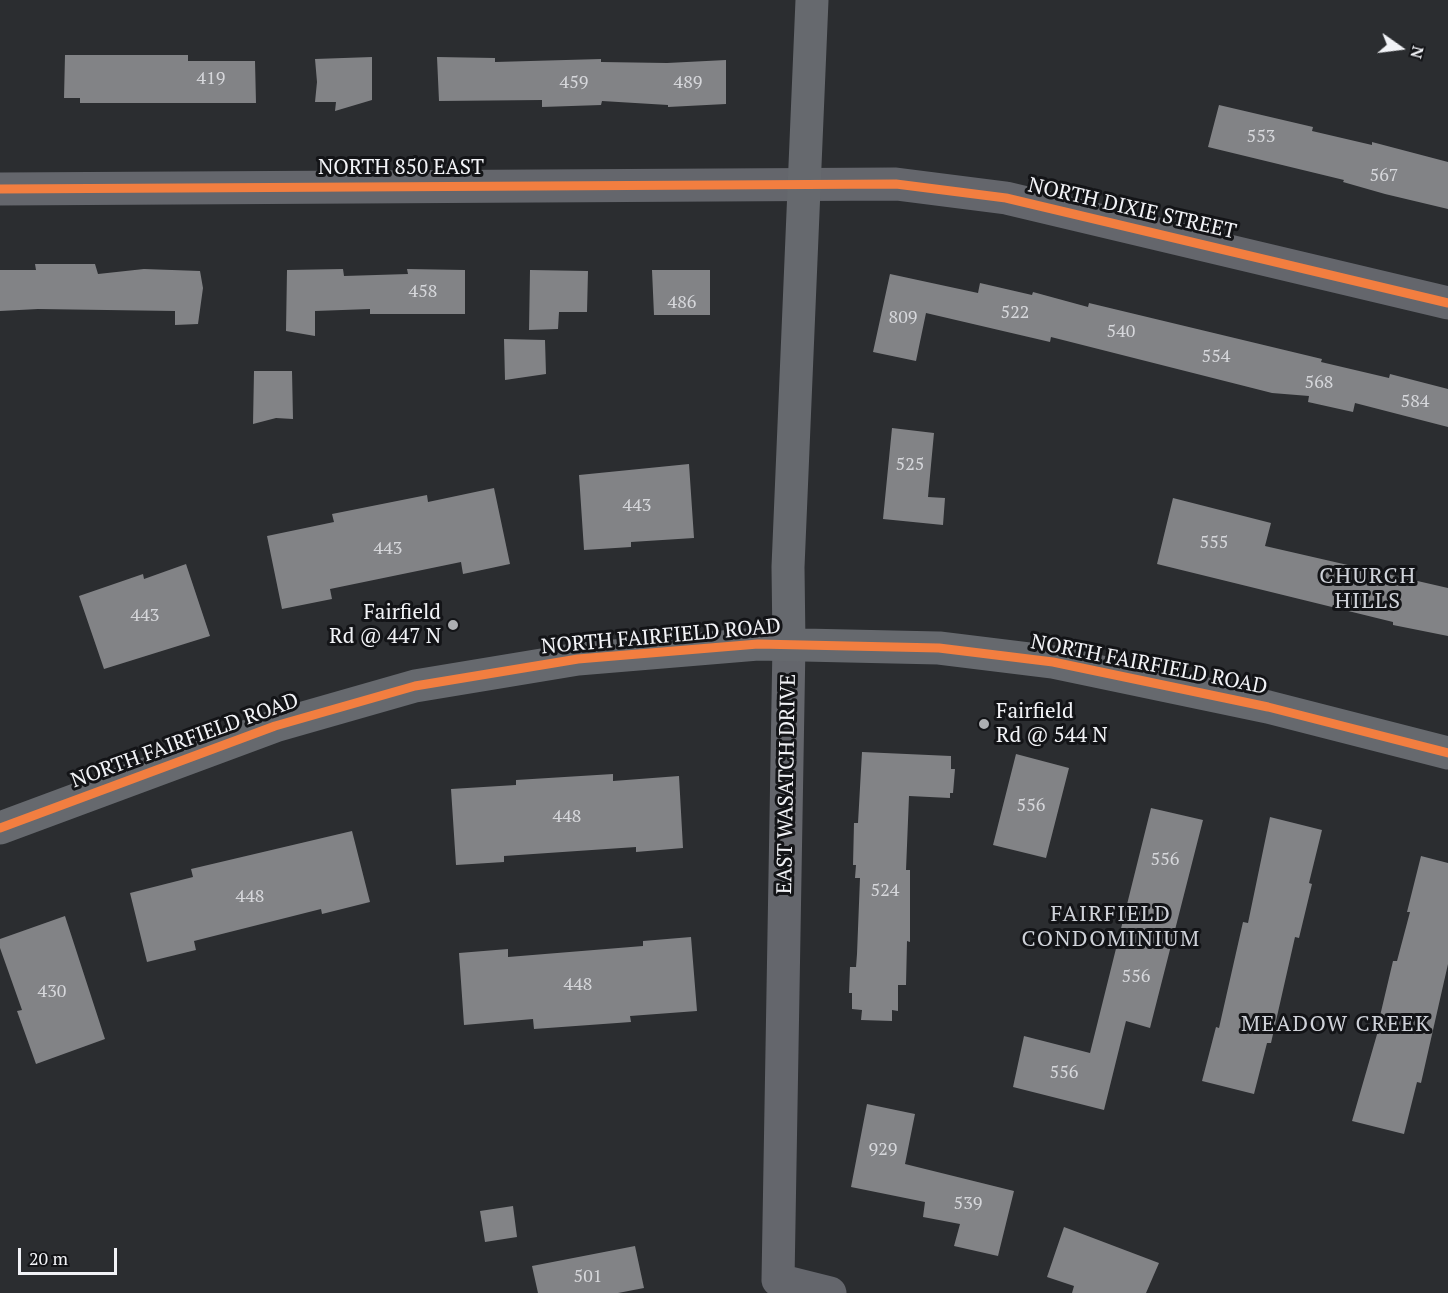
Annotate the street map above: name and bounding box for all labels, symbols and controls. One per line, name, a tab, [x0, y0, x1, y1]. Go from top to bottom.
north arrow	[1370, 18, 1430, 78]
text: N	[1405, 44, 1430, 61]
house number: 419	[197, 68, 225, 90]
house number: 459	[560, 72, 588, 94]
house number: 489	[674, 72, 702, 94]
house number: 553	[1247, 126, 1275, 148]
street label: NORTH 850 EAST	[318, 155, 484, 181]
house number: 567	[1370, 165, 1398, 187]
street label: NORTH DIXIE STREET	[1026, 173, 1238, 245]
house number: 458	[409, 281, 437, 303]
house number: 486	[668, 292, 696, 314]
house number: 522	[1001, 302, 1029, 324]
house number: 809	[889, 307, 917, 329]
house number: 540	[1107, 321, 1135, 343]
house number: 554	[1202, 346, 1230, 368]
house number: 568	[1305, 372, 1333, 394]
house number: 584	[1401, 391, 1429, 413]
house number: 525	[896, 454, 924, 476]
house number: 443	[623, 495, 651, 517]
house number: 555	[1200, 532, 1228, 554]
house number: 443	[374, 538, 402, 560]
district label: CHURCH HILLS	[1319, 564, 1417, 616]
place label: Fairfield Rd @ 447 N	[329, 600, 441, 650]
house number: 443	[131, 605, 159, 627]
street label: NORTH FAIRFIELD ROAD	[540, 614, 782, 660]
marker: Fairfield Rd @ 447 N	[446, 618, 460, 632]
street label: NORTH FAIRFIELD ROAD	[1029, 630, 1269, 700]
street label: EAST WASATCH DRIVE	[772, 674, 802, 894]
street label: NORTH FAIRFIELD ROAD	[68, 688, 302, 794]
place label: Fairfield Rd @ 544 N	[996, 699, 1108, 749]
marker: Fairfield Rd @ 544 N	[977, 717, 991, 731]
house number: 556	[1017, 795, 1045, 817]
house number: 448	[553, 806, 581, 828]
house number: 556	[1151, 849, 1179, 871]
house number: 524	[871, 880, 899, 902]
house number: 448	[236, 886, 264, 908]
district label: FAIRFIELD CONDOMINIUM	[1022, 902, 1200, 954]
house number: 556	[1122, 966, 1150, 988]
house number: 448	[564, 974, 592, 996]
house number: 430	[38, 981, 66, 1003]
district label: MEADOW CREEK	[1241, 1012, 1431, 1038]
house number: 556	[1050, 1062, 1078, 1084]
house number: 929	[869, 1139, 897, 1161]
house number: 539	[954, 1193, 982, 1215]
scale bar	[21, 1236, 120, 1274]
text: 20 m	[29, 1246, 68, 1270]
house number: 501	[574, 1266, 602, 1288]

